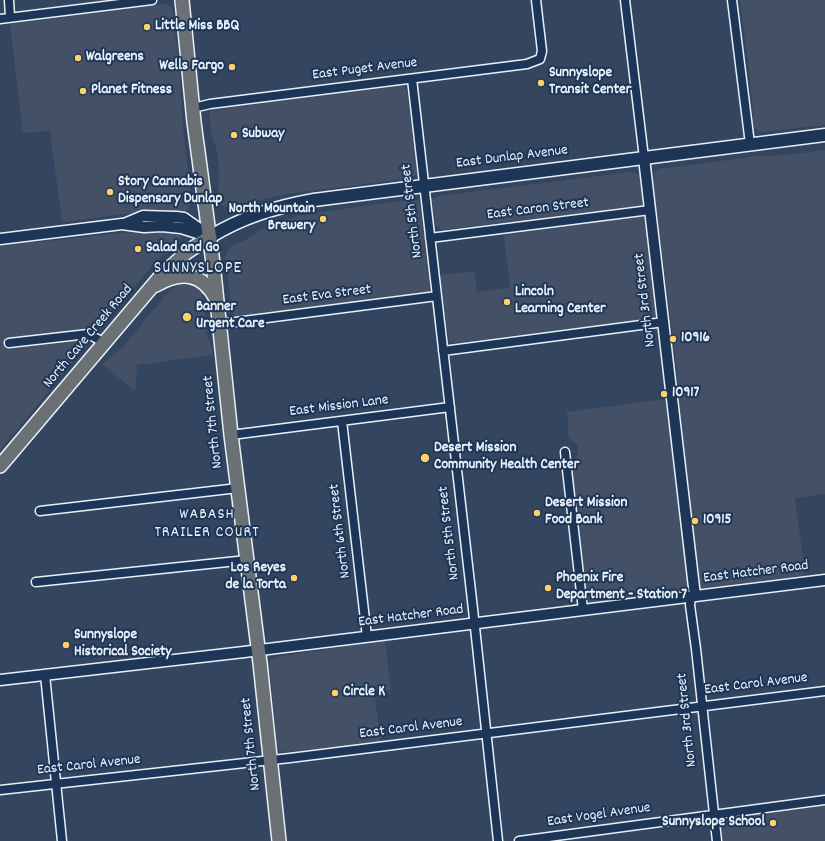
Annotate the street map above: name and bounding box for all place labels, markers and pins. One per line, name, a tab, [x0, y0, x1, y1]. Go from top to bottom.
place label: Little Miss BBQ	[155, 18, 239, 36]
marker: Little Miss BBQ	[142, 22, 152, 32]
place label: Walgreens	[86, 49, 144, 67]
marker: Walgreens	[73, 53, 83, 63]
place label: Wells Fargo	[159, 58, 224, 76]
marker: Wells Fargo	[227, 62, 237, 72]
place label: Sunnyslope Transit Center	[549, 65, 631, 100]
marker: Sunnyslope Transit Center	[536, 78, 546, 88]
place label: Planet Fitness	[91, 82, 172, 100]
marker: Planet Fitness	[78, 86, 88, 96]
place label: Subway	[242, 126, 284, 144]
marker: Subway	[229, 130, 239, 140]
place label: Story Cannabis Dispensary Dunlap	[118, 174, 222, 209]
marker: Story Cannabis Dispensary Dunlap	[105, 187, 115, 197]
place label: North Mountain Brewery	[228, 201, 315, 236]
marker: North Mountain Brewery	[318, 214, 328, 224]
place label: Salad and Go	[146, 240, 219, 258]
marker: Salad and Go	[133, 244, 143, 254]
place label: Lincoln Learning Center	[515, 284, 606, 319]
marker: Lincoln Learning Center	[502, 297, 512, 307]
place label: Banner Urgent Care	[196, 299, 264, 334]
marker: Banner Urgent Care	[181, 311, 193, 323]
place label: 10916	[681, 330, 710, 348]
marker: 10916	[668, 334, 678, 344]
place label: 10917	[672, 385, 699, 403]
marker: 10917	[659, 389, 669, 399]
place label: Desert Mission Community Health Center	[434, 440, 579, 475]
marker: Desert Mission Community Health Center	[419, 452, 431, 464]
place label: Desert Mission Food Bank	[545, 495, 627, 530]
marker: Desert Mission Food Bank	[532, 508, 542, 518]
place label: 10915	[703, 512, 732, 530]
marker: 10915	[690, 516, 700, 526]
place label: Los Reyes de la Torta	[225, 560, 286, 595]
place label: Phoenix Fire Department - Station 7	[556, 570, 687, 605]
marker: Los Reyes de la Torta	[289, 573, 299, 583]
marker: Phoenix Fire Department - Station 7	[543, 583, 553, 593]
place label: Sunnyslope Historical Society	[74, 627, 172, 662]
marker: Sunnyslope Historical Society	[61, 640, 71, 650]
place label: Circle K	[343, 684, 385, 702]
marker: Circle K	[330, 688, 340, 698]
place label: Sunnyslope School	[662, 814, 765, 832]
marker: Sunnyslope School	[768, 818, 778, 828]

